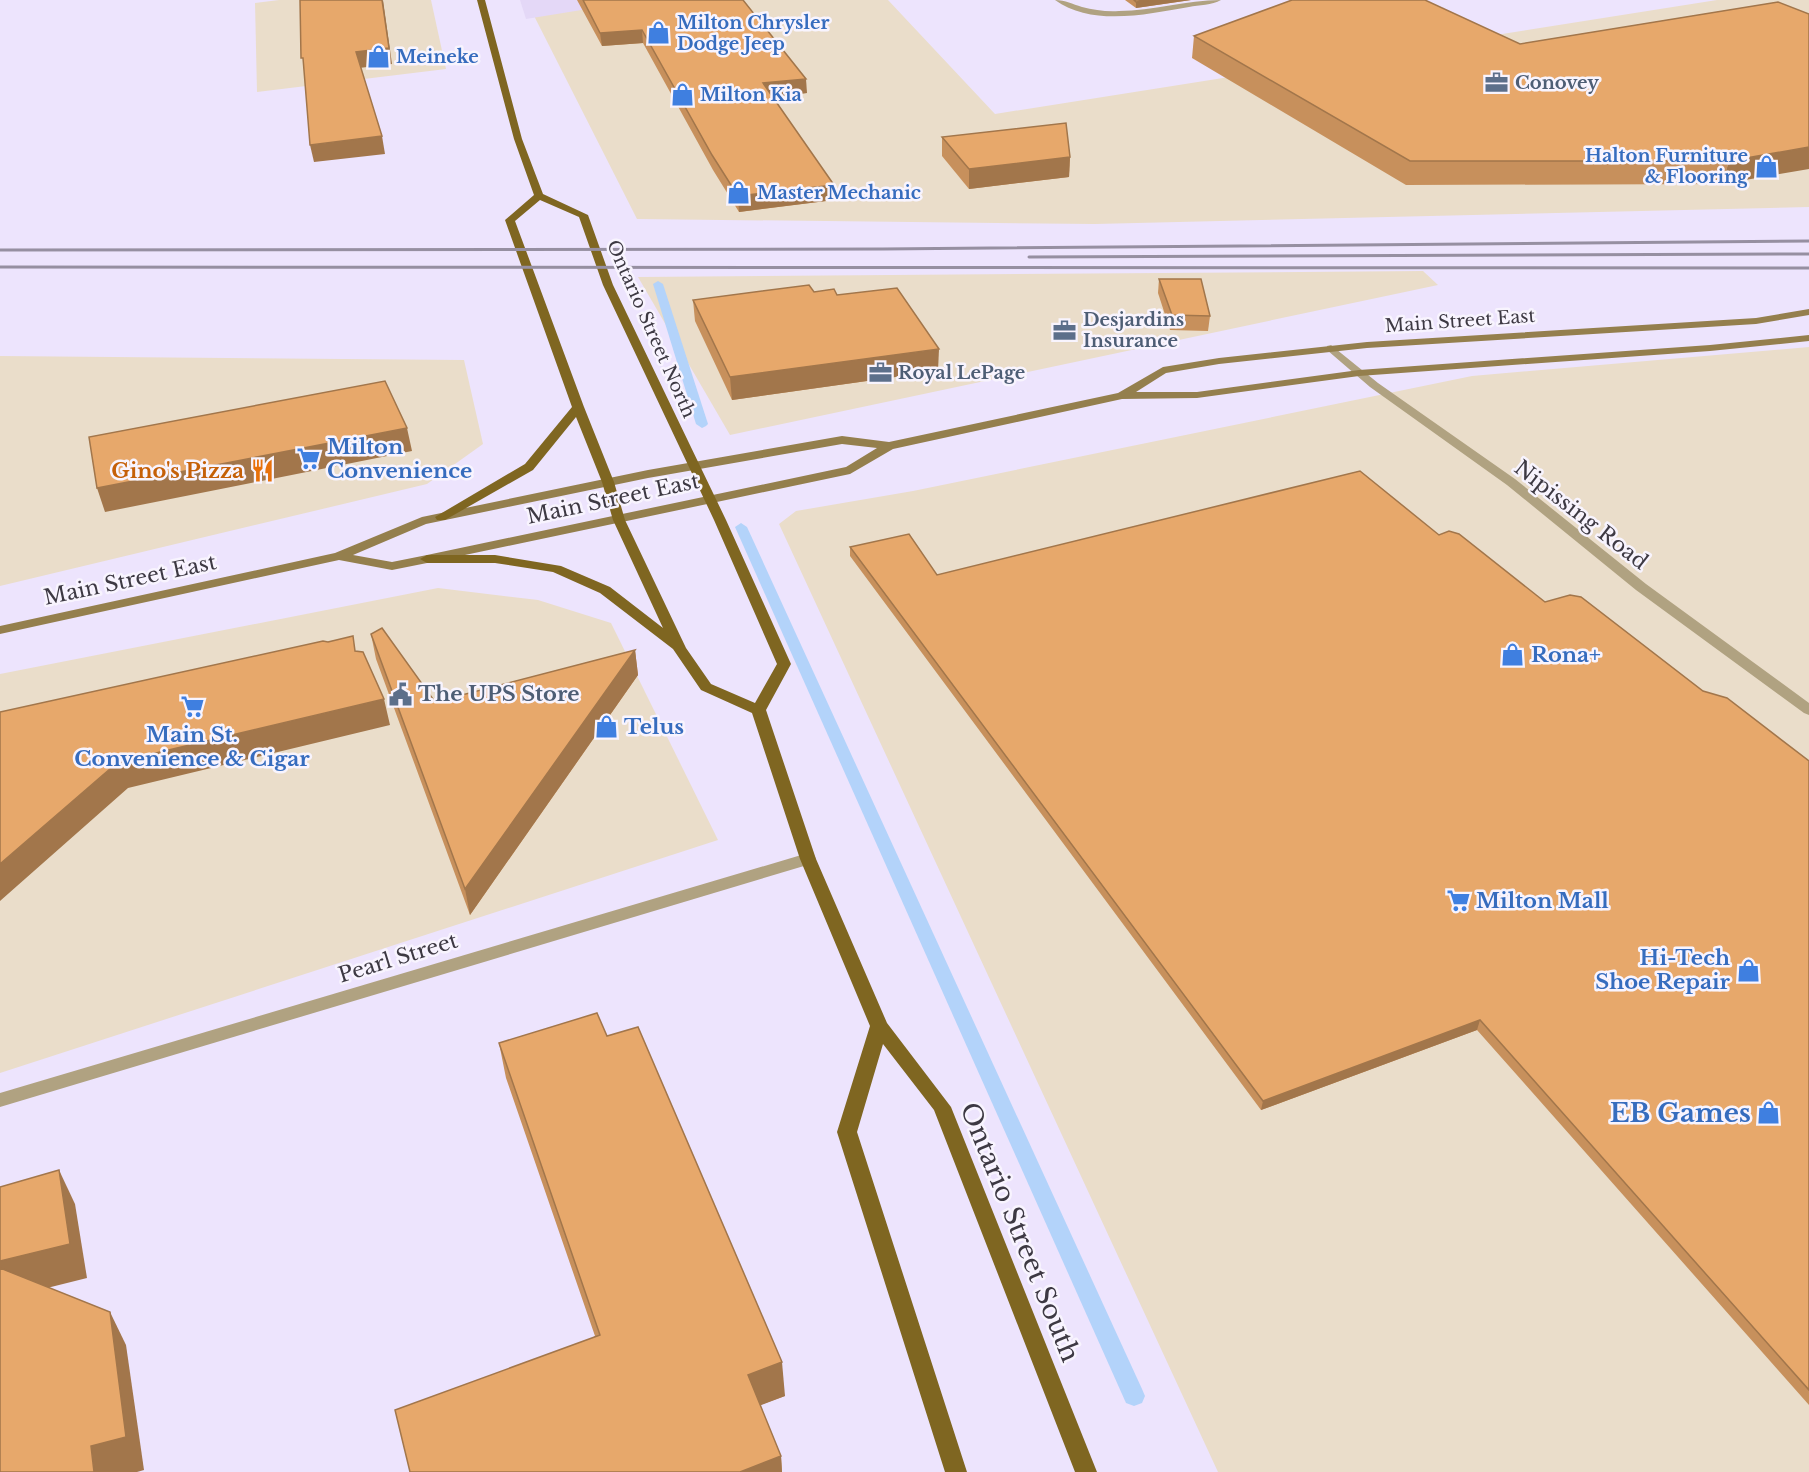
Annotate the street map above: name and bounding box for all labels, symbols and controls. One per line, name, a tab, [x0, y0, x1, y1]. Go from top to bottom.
place label: Milton Chrysler Dodge Jeep	[677, 12, 829, 55]
shop icon: Milton Chrysler Dodge Jeep	[646, 20, 672, 46]
shop icon: Meineke	[365, 44, 391, 70]
place label: Meineke	[396, 46, 479, 68]
office icon: Conovey	[1484, 70, 1510, 96]
place label: Conovey	[1515, 72, 1599, 94]
shop icon: Milton Kia	[669, 82, 695, 108]
place label: Milton Kia	[700, 84, 802, 106]
place label: Halton Furniture & Flooring	[1585, 145, 1749, 188]
shop icon: Halton Furniture & Flooring	[1753, 153, 1779, 179]
shop icon: Master Mechanic	[726, 180, 752, 206]
place label: Master Mechanic	[757, 182, 921, 204]
street label: Ontario Street North	[602, 237, 700, 421]
street label: Main Street East	[1384, 305, 1536, 337]
place label: Desjardins Insurance	[1083, 309, 1184, 352]
office icon: Desjardins Insurance	[1052, 317, 1078, 343]
office icon: Royal LePage	[867, 360, 893, 386]
place label: Royal LePage	[898, 362, 1025, 384]
place label: Milton Convenience	[327, 434, 472, 484]
supermarket icon: Milton Convenience	[296, 446, 322, 472]
street label: Nipissing Road	[1509, 455, 1653, 575]
place label: Gino's Pizza	[111, 458, 244, 484]
restaurant icon: Gino's Pizza	[249, 458, 275, 484]
street label: Main Street East	[524, 468, 702, 530]
street label: Main Street East	[41, 549, 219, 611]
shop icon: Rona+	[1500, 642, 1526, 668]
place label: Rona+	[1531, 642, 1601, 668]
public building icon: The UPS Store	[387, 681, 413, 707]
place label: The UPS Store	[418, 681, 580, 707]
supermarket icon: Main St. Convenience & Cigar	[179, 694, 205, 720]
shop icon: Telus	[593, 714, 619, 740]
place label: Telus	[624, 714, 684, 740]
place label: Main St. Convenience & Cigar	[74, 722, 310, 772]
supermarket icon: Milton Mall	[1445, 888, 1471, 914]
place label: Milton Mall	[1476, 888, 1609, 914]
street label: Pearl Street	[335, 927, 461, 988]
place label: Hi-Tech Shoe Repair	[1595, 945, 1731, 995]
shop icon: Hi-Tech Shoe Repair	[1735, 957, 1761, 983]
place label: EB Games	[1610, 1097, 1751, 1129]
street label: Ontario Street South	[953, 1098, 1087, 1367]
shop icon: EB Games	[1756, 1100, 1782, 1126]

